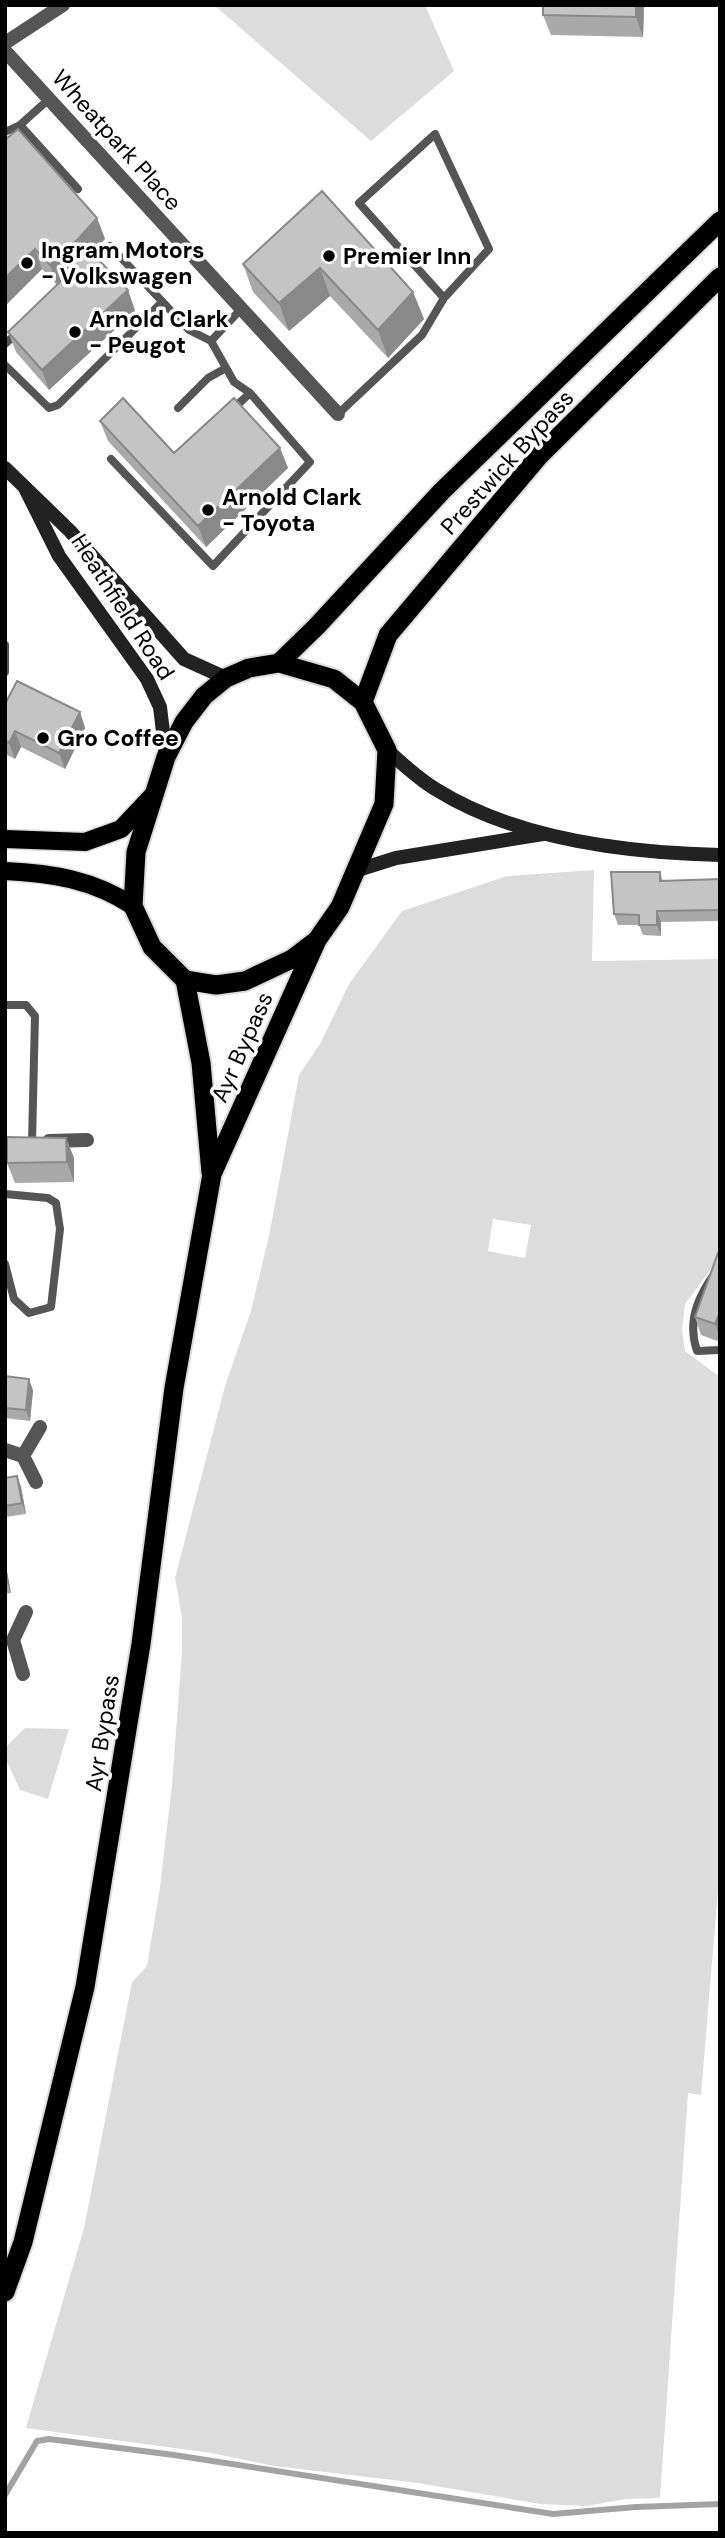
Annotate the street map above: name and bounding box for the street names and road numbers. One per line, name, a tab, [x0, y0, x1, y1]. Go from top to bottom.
street label: Wheatpark Place	[46, 63, 188, 217]
street label: Prestwick Bypass	[434, 383, 580, 541]
street label: Heathfield Road	[65, 528, 181, 686]
street label: Ayr Bypass	[204, 987, 280, 1107]
street label: Ayr Bypass	[78, 1672, 126, 1794]

